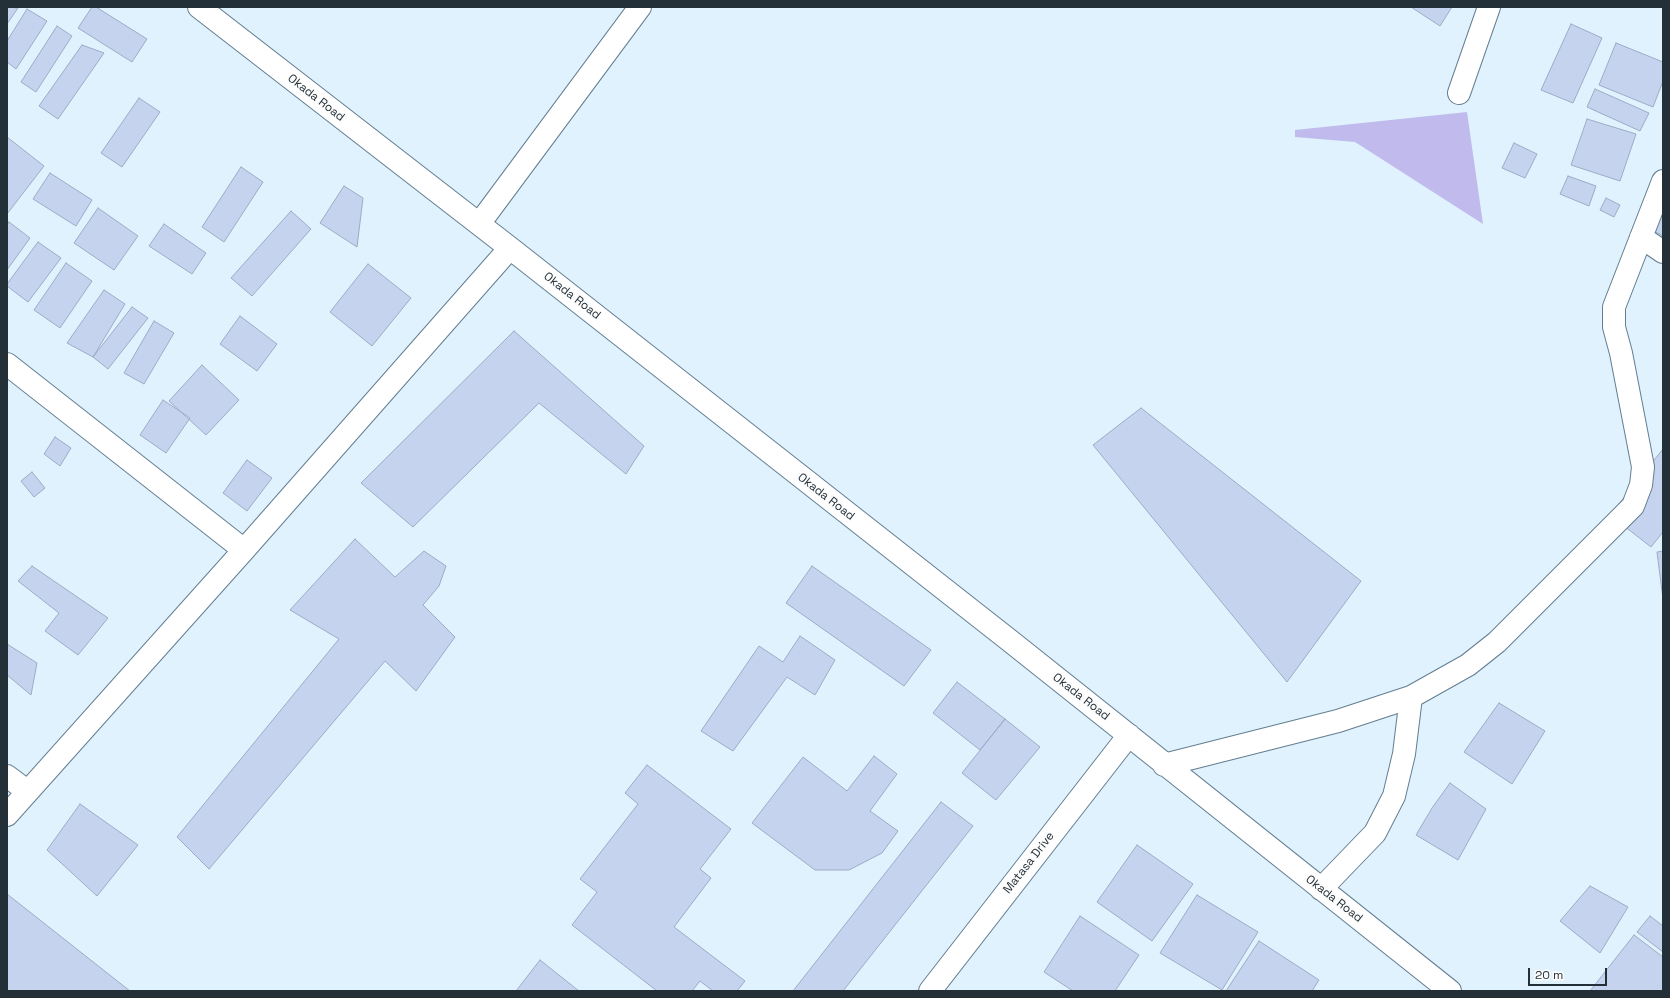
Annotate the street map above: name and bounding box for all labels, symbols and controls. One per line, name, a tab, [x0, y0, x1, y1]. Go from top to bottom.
street label: Okada Road	[285, 71, 347, 125]
street label: Okada Road	[541, 269, 603, 323]
street label: Okada Road	[795, 470, 857, 524]
street label: Okada Road	[1050, 670, 1112, 724]
street label: Matasa Drive	[1000, 829, 1058, 897]
street label: Okada Road	[1303, 872, 1365, 926]
scale bar	[1530, 960, 1609, 986]
text: 20 m	[1535, 967, 1563, 983]

